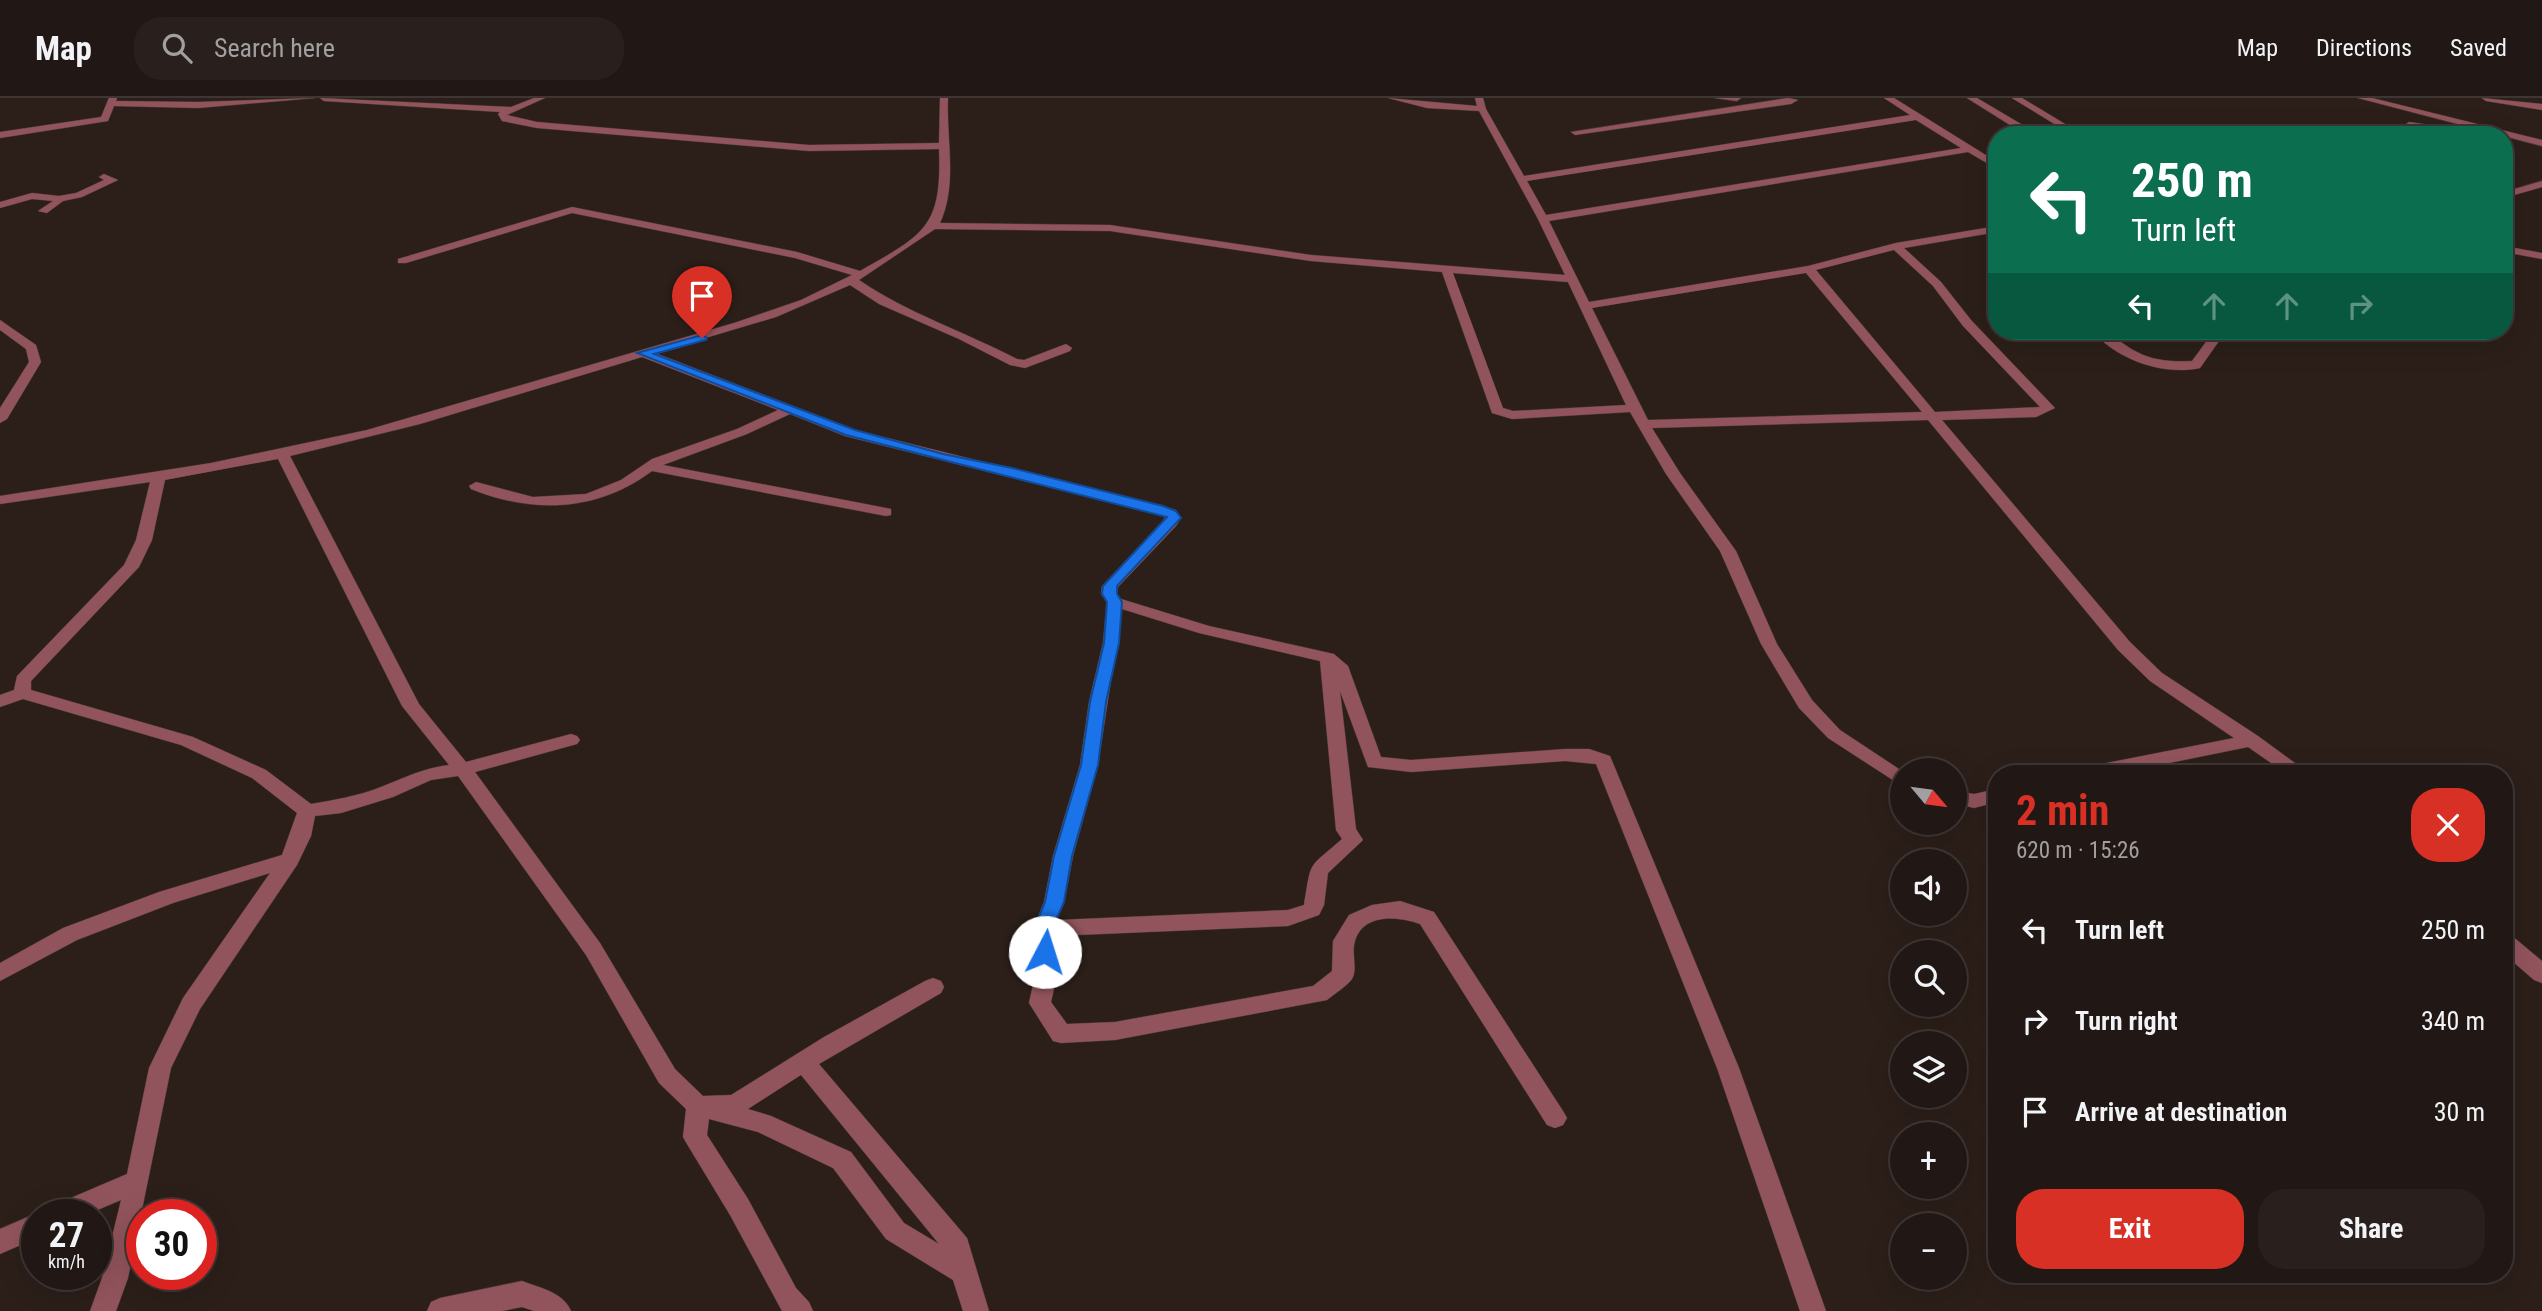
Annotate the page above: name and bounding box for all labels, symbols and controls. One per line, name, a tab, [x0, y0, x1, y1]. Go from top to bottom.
search box	[134, 17, 624, 80]
text: Map	[35, 29, 92, 68]
icon: search	[158, 29, 196, 67]
text: Search here	[214, 33, 335, 63]
text: Map	[2237, 34, 2278, 62]
text: Directions	[2316, 34, 2412, 62]
text: Saved	[2450, 34, 2507, 62]
text: 250 m	[2131, 152, 2253, 209]
icon: left	[2016, 154, 2107, 245]
text: Turn left	[2131, 211, 2236, 249]
pin	[672, 266, 732, 338]
icon: arrive	[683, 277, 721, 315]
icon: left	[2122, 287, 2160, 325]
icon: ahead	[2195, 287, 2233, 325]
icon: ahead	[2268, 287, 2306, 325]
icon: right	[2341, 287, 2379, 325]
north arrow	[1890, 758, 1967, 835]
map controls	[1890, 758, 1967, 1290]
text: 2 min	[2016, 786, 2109, 835]
button: close	[2411, 788, 2485, 862]
text: 620 m · 15:26	[2016, 837, 2140, 864]
button: sound	[1890, 849, 1967, 926]
icon: left	[2016, 911, 2054, 949]
position arrow	[1008, 915, 1082, 989]
text: Turn left	[2075, 915, 2164, 945]
text: 250 m	[2421, 915, 2485, 945]
button: search	[1890, 940, 1967, 1017]
icon: right	[2016, 1002, 2054, 1040]
text: Turn right	[2075, 1006, 2177, 1036]
text: 340 m	[2421, 1006, 2485, 1036]
button: layers	[1890, 1031, 1967, 1108]
icon: arrive	[2016, 1093, 2054, 1131]
text: Arrive at destination	[2075, 1097, 2287, 1127]
text: 30 m	[2434, 1097, 2485, 1127]
button: +	[1890, 1122, 1967, 1199]
button: Exit	[2016, 1189, 2244, 1269]
button: Share	[2258, 1189, 2485, 1269]
speed limit sign: 30	[126, 1199, 217, 1290]
button: −	[1890, 1213, 1967, 1290]
text: 27	[49, 1215, 84, 1256]
text: km/h	[48, 1251, 85, 1272]

